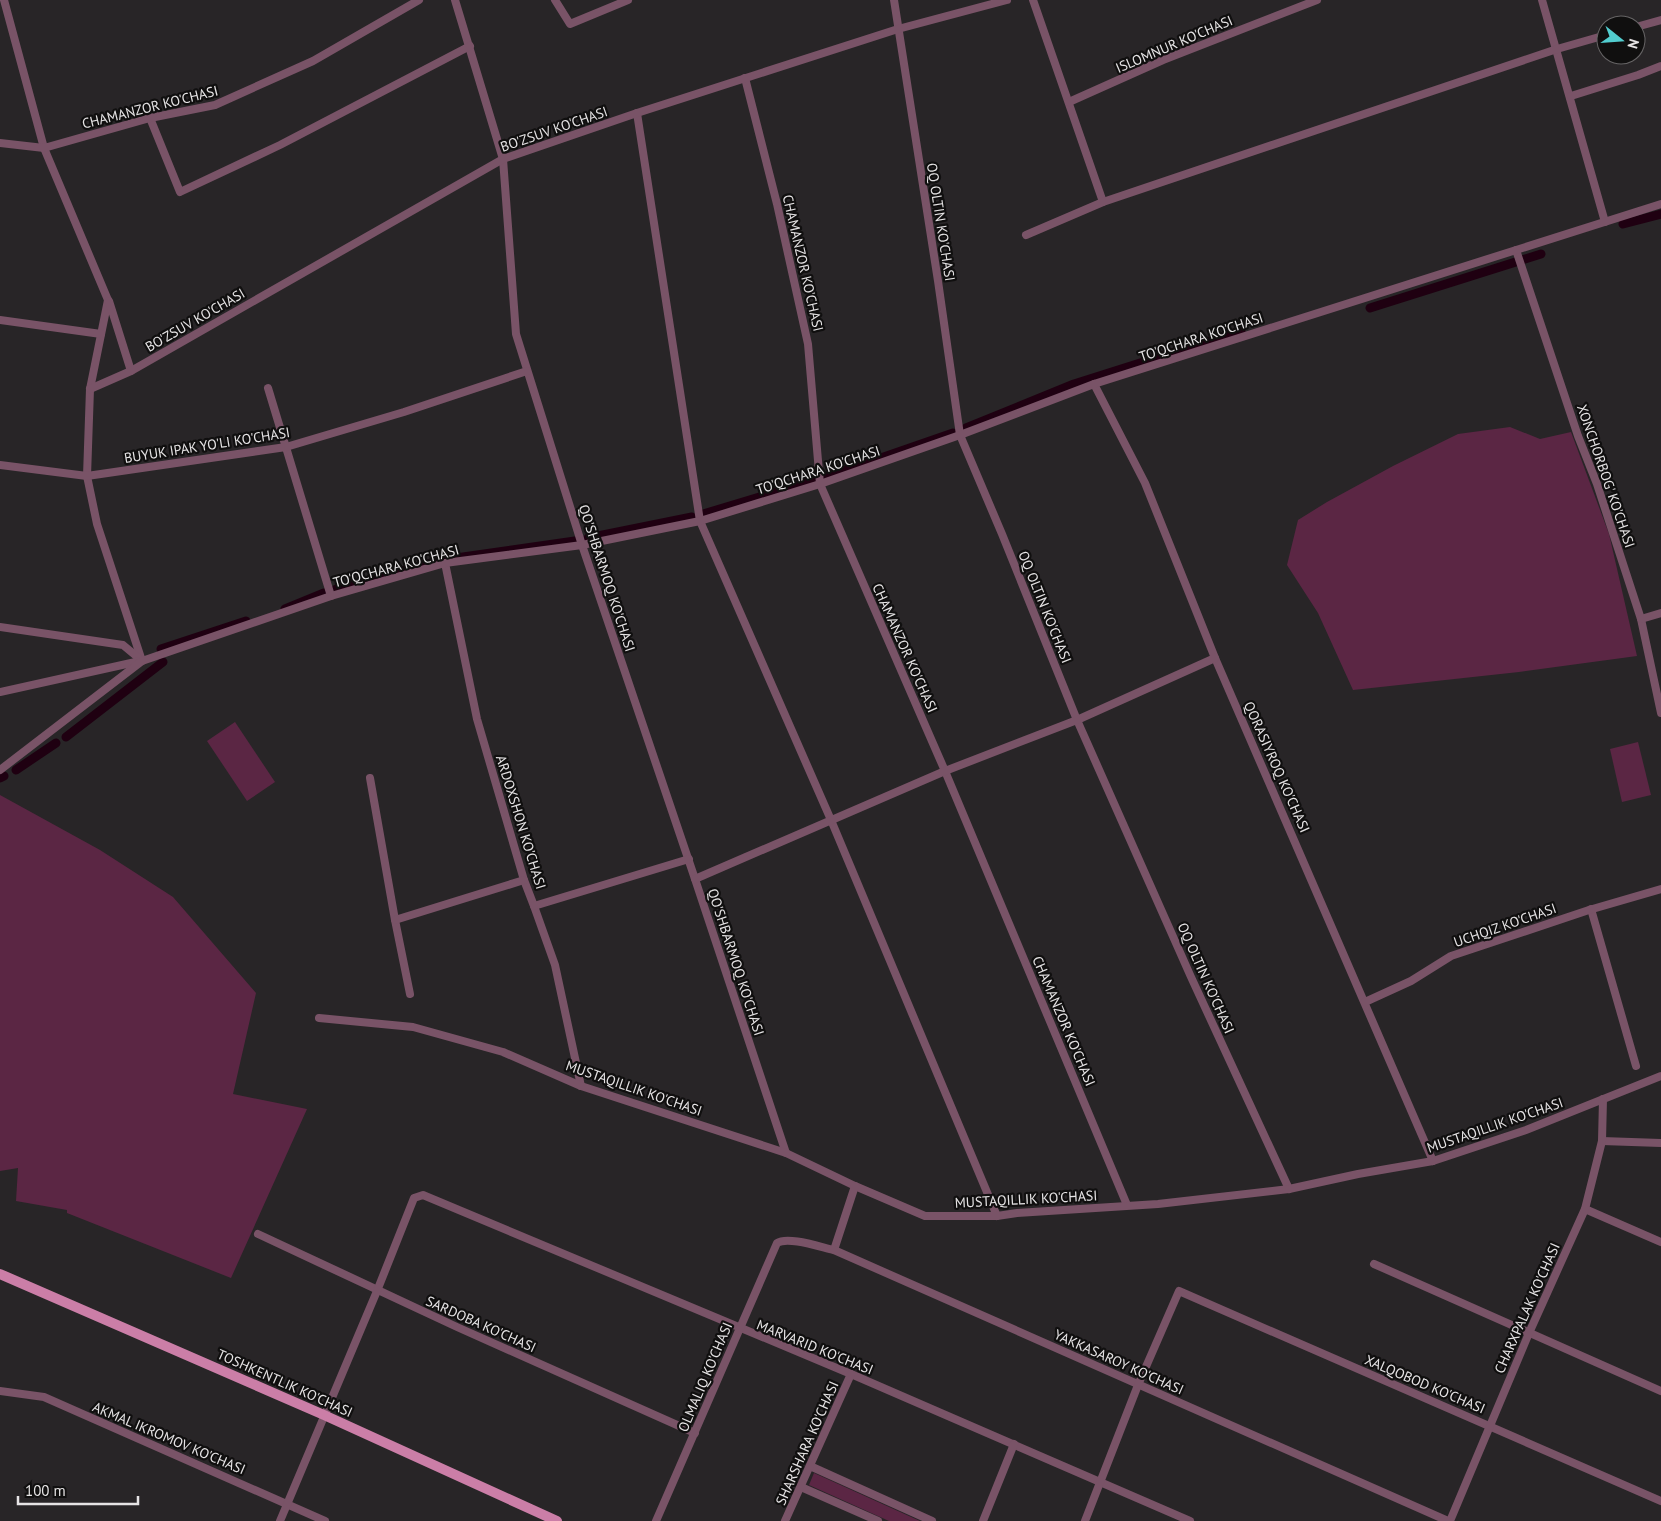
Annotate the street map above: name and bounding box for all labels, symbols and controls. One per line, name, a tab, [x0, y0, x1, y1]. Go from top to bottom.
street label: ISLOMNUR KO'CHASI	[1113, 11, 1235, 77]
north arrow	[1596, 15, 1646, 65]
text: N	[1623, 37, 1643, 51]
street label: CHAMANZOR KO'CHASI	[80, 81, 220, 133]
street label: BO'ZSUV KO'CHASI	[498, 102, 610, 156]
street label: OQ OLTIN KO'CHASI	[923, 162, 959, 282]
street label: CHAMANZOR KO'CHASI	[779, 193, 827, 333]
street label: BO'ZSUV KO'CHASI	[142, 284, 248, 356]
street label: TO'QCHARA KO'CHASI	[1137, 308, 1265, 366]
street label: XONCHORBOG' KO'CHASI	[1573, 402, 1639, 550]
street label: BUYUK IPAK YO'LI KO'CHASI	[123, 423, 291, 467]
street label: TO'QCHARA KO'CHASI	[754, 441, 882, 499]
street label: QO'SHBARMOQ KO'CHASI	[575, 502, 639, 654]
street label: TO'QCHARA KO'CHASI	[331, 541, 461, 591]
street label: OQ OLTIN KO'CHASI	[1014, 548, 1076, 666]
street label: CHAMANZOR KO'CHASI	[868, 581, 942, 715]
street label: QORASIYROQ KO'CHASI	[1240, 699, 1314, 835]
street label: ARDOXSHON KO'CHASI	[492, 753, 550, 891]
street label: QO'SHBARMOQ KO'CHASI	[704, 886, 768, 1038]
street label: UCHQIZ KO'CHASI	[1451, 899, 1559, 951]
street label: OQ OLTIN KO'CHASI	[1173, 920, 1239, 1036]
street label: CHAMANZOR KO'CHASI	[1028, 953, 1100, 1089]
street label: MUSTAQILLIK KO'CHASI	[564, 1056, 704, 1120]
street label: MUSTAQILLIK KO'CHASI	[1425, 1093, 1565, 1157]
street label: MUSTAQILLIK KO'CHASI	[954, 1186, 1098, 1212]
street label: CHARXPALAK KO'CHASI	[1490, 1240, 1564, 1376]
street label: SARDOBA KO'CHASI	[423, 1292, 539, 1356]
street label: MARVARID KO'CHASI	[754, 1315, 876, 1379]
street label: OLMALIQ KO'CHASI	[674, 1320, 736, 1434]
street label: YAKKASAROY KO'CHASI	[1051, 1325, 1187, 1399]
street label: TOSHKENTLIK KO'CHASI	[214, 1345, 356, 1421]
street label: XALQOBOD KO'CHASI	[1362, 1351, 1488, 1417]
street label: SHARSHARA KO'CHASI	[771, 1378, 843, 1508]
street label: AKMAL IKROMOV KO'CHASI	[90, 1398, 248, 1478]
scale bar	[18, 1474, 138, 1506]
text: 100 m	[25, 1481, 66, 1500]

